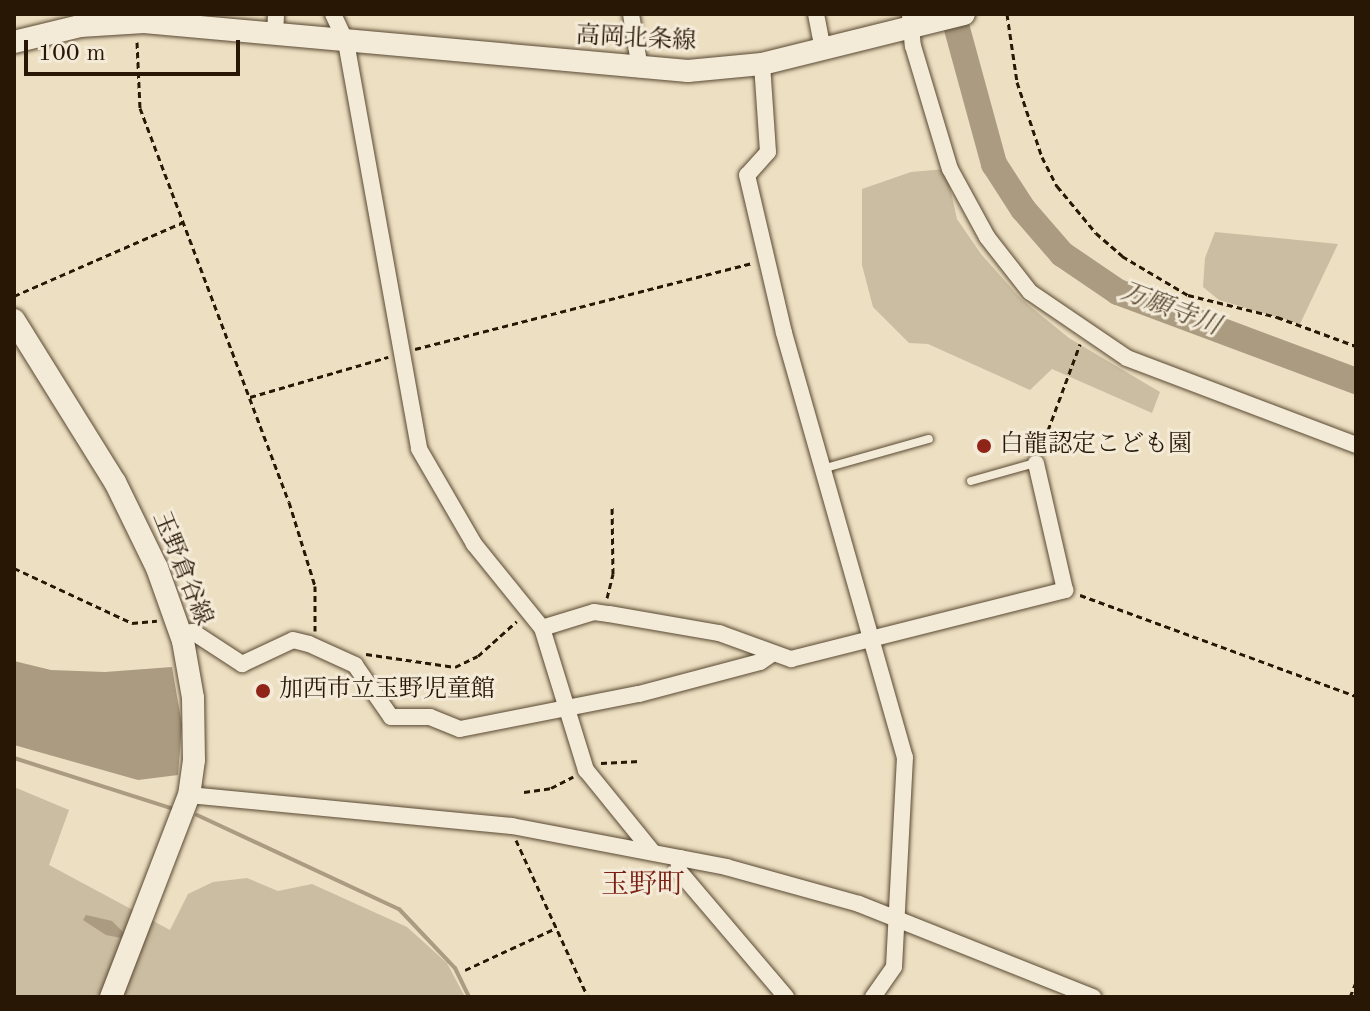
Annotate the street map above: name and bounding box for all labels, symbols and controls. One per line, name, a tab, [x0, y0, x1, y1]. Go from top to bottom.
street label: 高岡北条線	[575, 22, 697, 58]
scale bar	[28, 24, 244, 74]
text: 100 m	[38, 42, 106, 66]
water label: 万願寺川	[1116, 277, 1224, 343]
place label: 白龍認定こども園	[1000, 432, 1192, 460]
marker: 白龍認定こども園	[975, 437, 993, 455]
street label: 玉野倉谷線	[145, 508, 217, 630]
place label: 加西市立玉野児童館	[279, 677, 495, 705]
marker: 加西市立玉野児童館	[254, 682, 272, 700]
district label: 玉野町	[601, 869, 685, 903]

